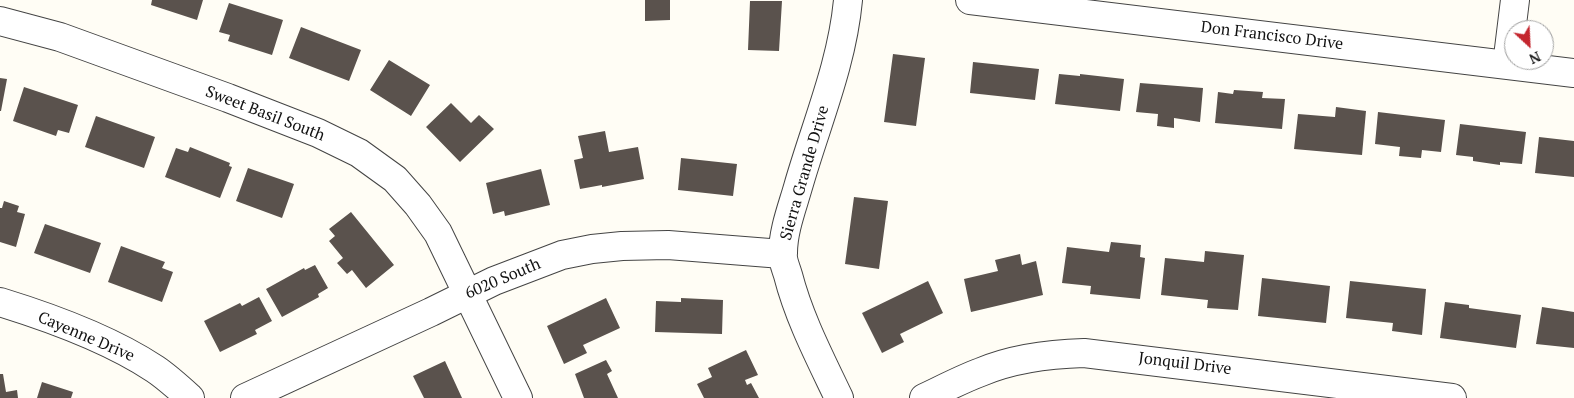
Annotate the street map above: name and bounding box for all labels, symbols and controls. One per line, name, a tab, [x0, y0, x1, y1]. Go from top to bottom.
street label: Don Francisco Drive	[1200, 18, 1344, 54]
north arrow	[1504, 20, 1554, 70]
text: N	[1526, 47, 1544, 69]
street label: Sweet Basil South	[203, 82, 327, 146]
street label: Sierra Grande Drive	[777, 103, 833, 243]
street label: 6020 South	[462, 255, 544, 303]
street label: Cayenne Drive	[35, 308, 137, 366]
street label: Jonquil Drive	[1137, 349, 1233, 379]

